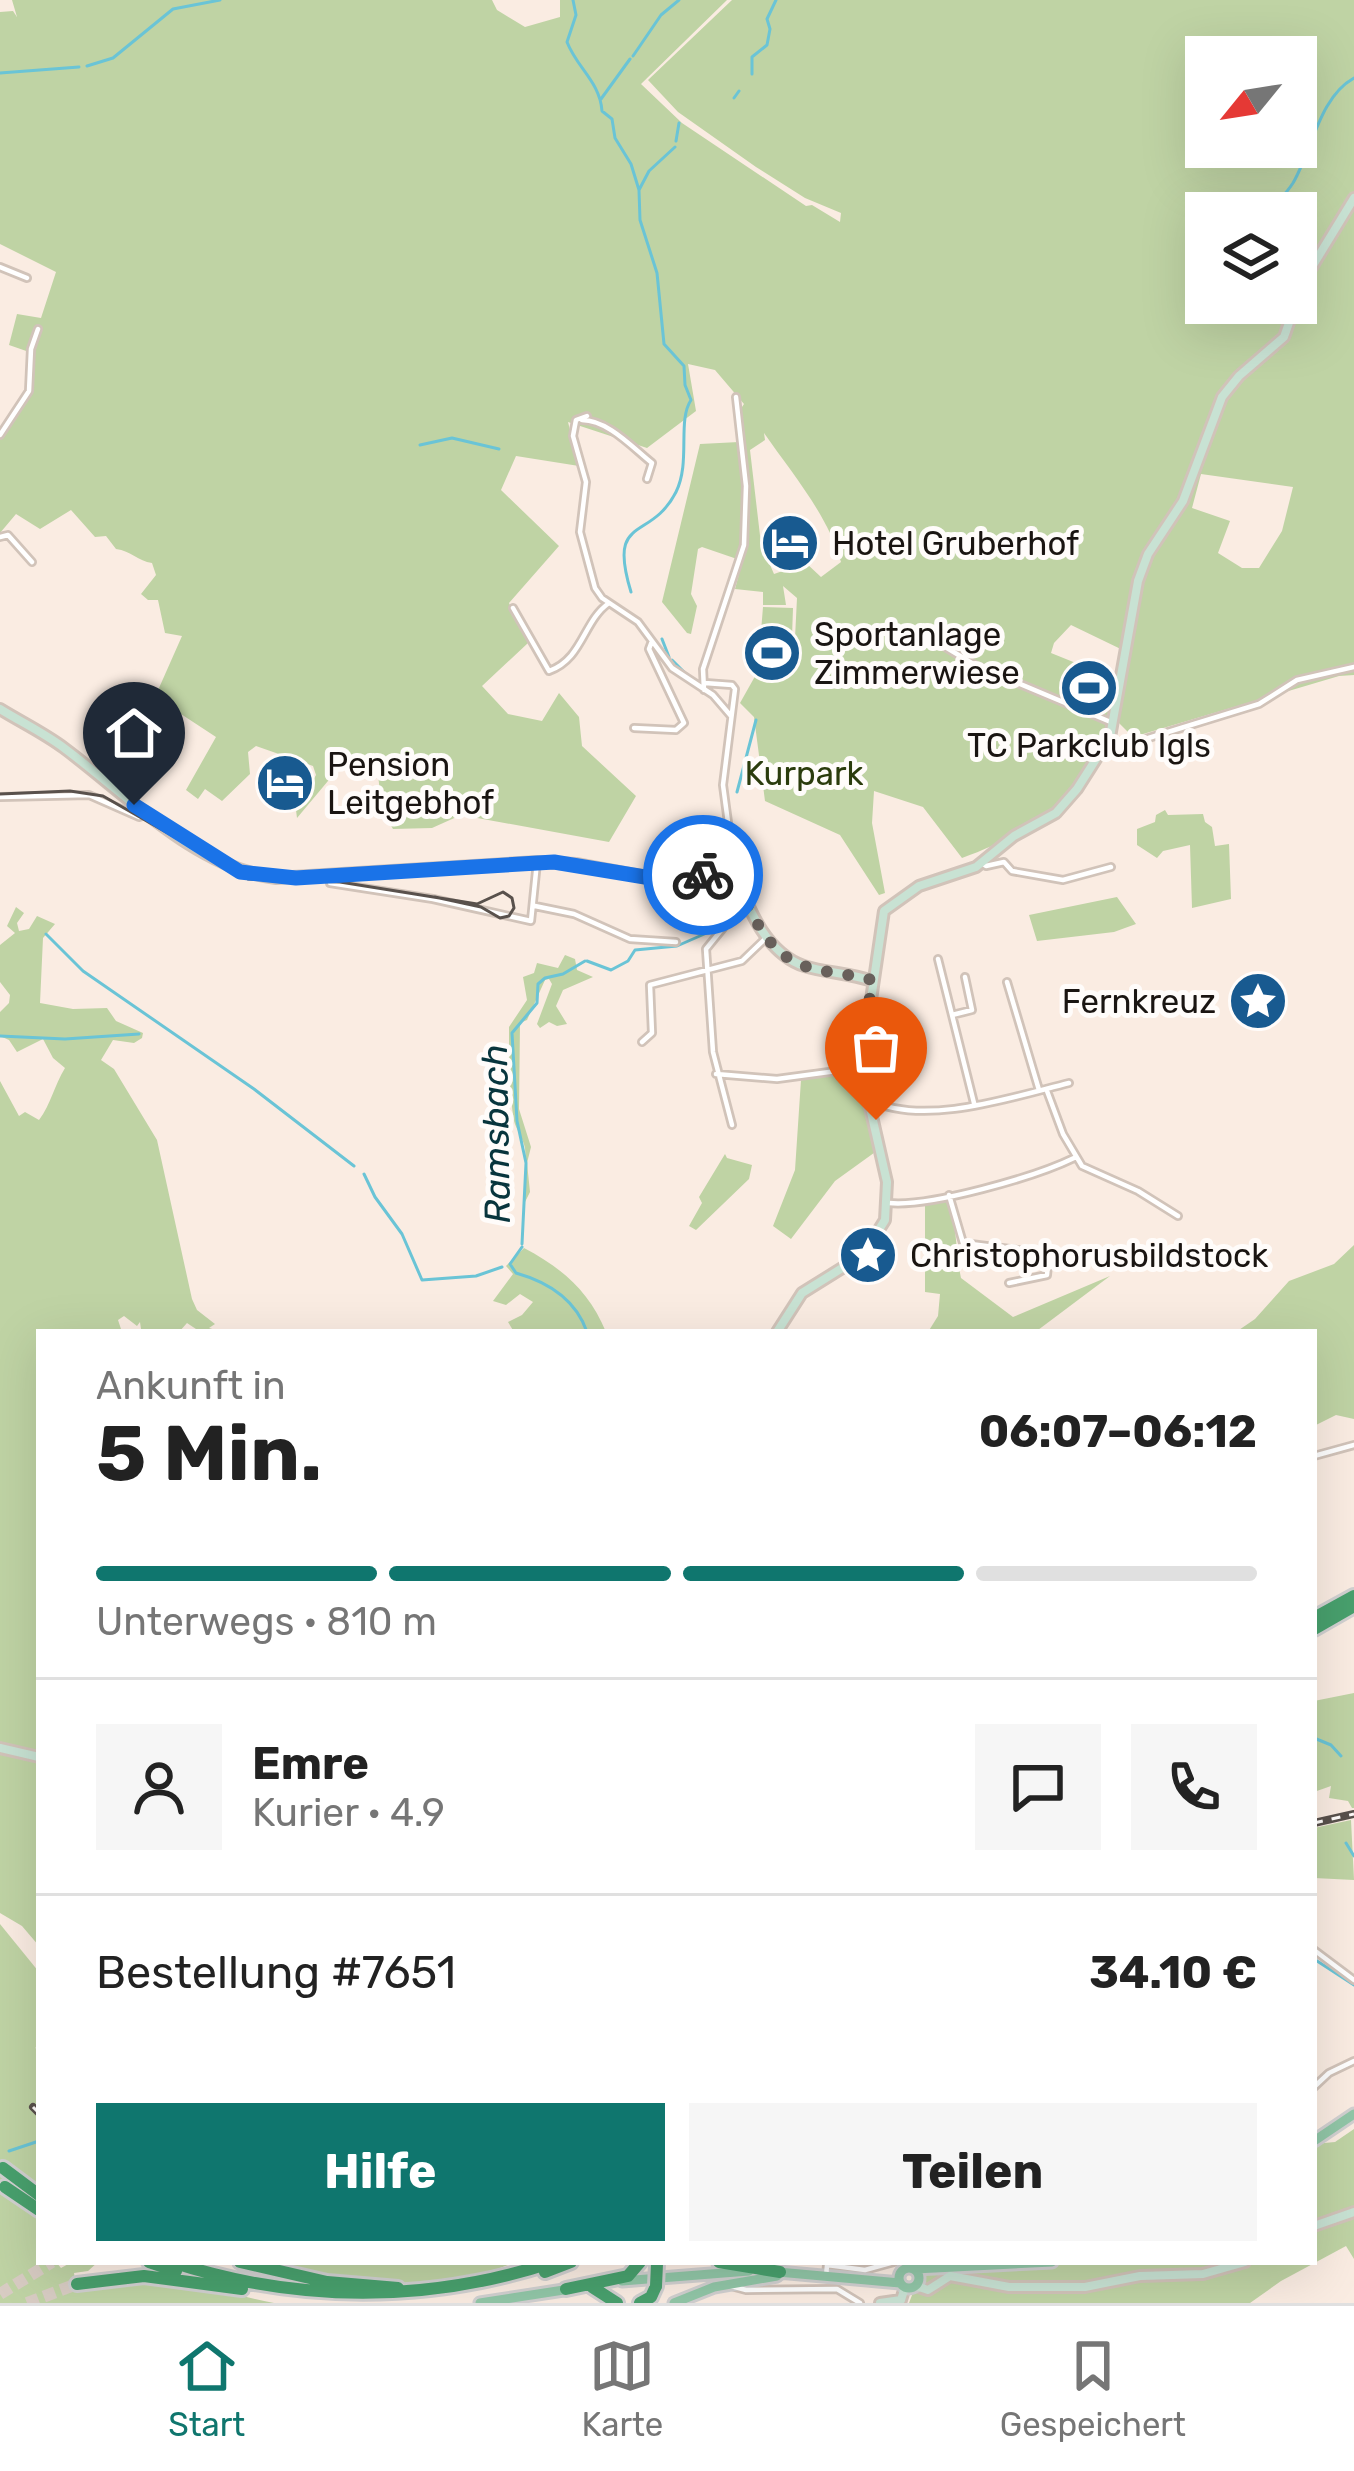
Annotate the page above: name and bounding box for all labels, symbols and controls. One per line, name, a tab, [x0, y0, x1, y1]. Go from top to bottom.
north arrow	[1185, 36, 1317, 168]
map controls	[1185, 36, 1317, 324]
button: layers	[1185, 192, 1317, 324]
hotel icon: Hotel Gruberhof	[759, 512, 821, 574]
place label: Hotel Gruberhof	[832, 524, 1079, 563]
place label: Sportanlage Zimmerwiese	[814, 615, 1020, 692]
sports icon: Sportanlage Zimmerwiese	[741, 622, 803, 684]
sports icon: TC Parkclub Igls	[1058, 657, 1120, 719]
pin	[83, 682, 185, 805]
icon: home	[101, 700, 167, 766]
place label: TC Parkclub Igls	[967, 726, 1211, 765]
place label: Pension Leitgebhof	[327, 745, 494, 822]
hotel icon: Pension Leitgebhof	[254, 752, 316, 814]
park label: Kurpark	[745, 754, 863, 793]
courier	[643, 815, 763, 935]
icon: bike	[670, 842, 736, 908]
place icon: Fernkreuz	[1227, 970, 1289, 1032]
place label: Fernkreuz	[1062, 982, 1216, 1021]
pin	[825, 997, 927, 1120]
icon: bag	[843, 1015, 909, 1081]
water label: Ramsbach	[473, 1044, 519, 1224]
place icon: Christophorusbildstock	[837, 1224, 899, 1286]
place label: Christophorusbildstock	[910, 1236, 1268, 1275]
text: Ankunft in	[96, 1363, 286, 1409]
text: 06:07–06:12	[979, 1405, 1257, 1458]
text: 5 Min.	[96, 1407, 322, 1500]
text: Unterwegs · 810 m	[96, 1599, 437, 1645]
button: person	[96, 1724, 222, 1850]
button: chat	[975, 1724, 1101, 1850]
button: phone	[1131, 1724, 1257, 1850]
text: Emre	[252, 1737, 369, 1790]
text: Kurier · 4.9	[252, 1790, 445, 1836]
text: Bestellung #7651	[96, 1946, 456, 1999]
text: 34.10 €	[1089, 1946, 1257, 1999]
button: Hilfe	[96, 2103, 665, 2241]
button: Teilen	[689, 2103, 1257, 2241]
tab: Start	[168, 2333, 245, 2444]
tab: Karte	[582, 2333, 663, 2444]
tab: Gespeichert	[1000, 2333, 1186, 2444]

